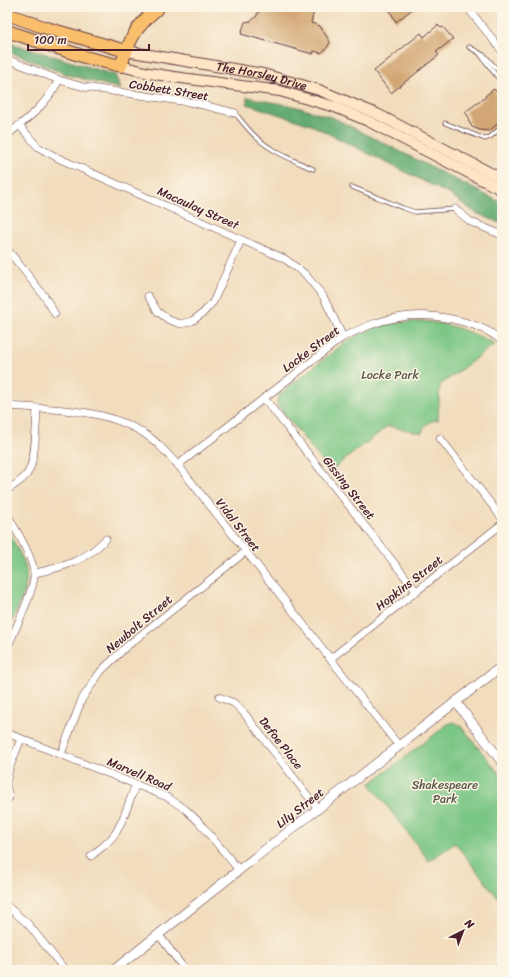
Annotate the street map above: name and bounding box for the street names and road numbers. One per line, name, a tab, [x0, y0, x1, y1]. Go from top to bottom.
street label: The Horsley Drive	[215, 55, 310, 97]
street label: Cobbett Street	[128, 73, 210, 107]
street label: Macaulay Street	[154, 180, 243, 236]
street label: Locke Street	[277, 320, 345, 378]
street label: Gissing Street	[317, 451, 381, 525]
street label: Vidal Street	[210, 493, 266, 557]
street label: Hopkins Street	[370, 549, 448, 617]
street label: Newbolt Street	[100, 589, 178, 659]
street label: Defoe Place	[253, 712, 309, 774]
street label: Marvell Road	[103, 751, 175, 798]
street label: Lily Street	[271, 782, 329, 834]

